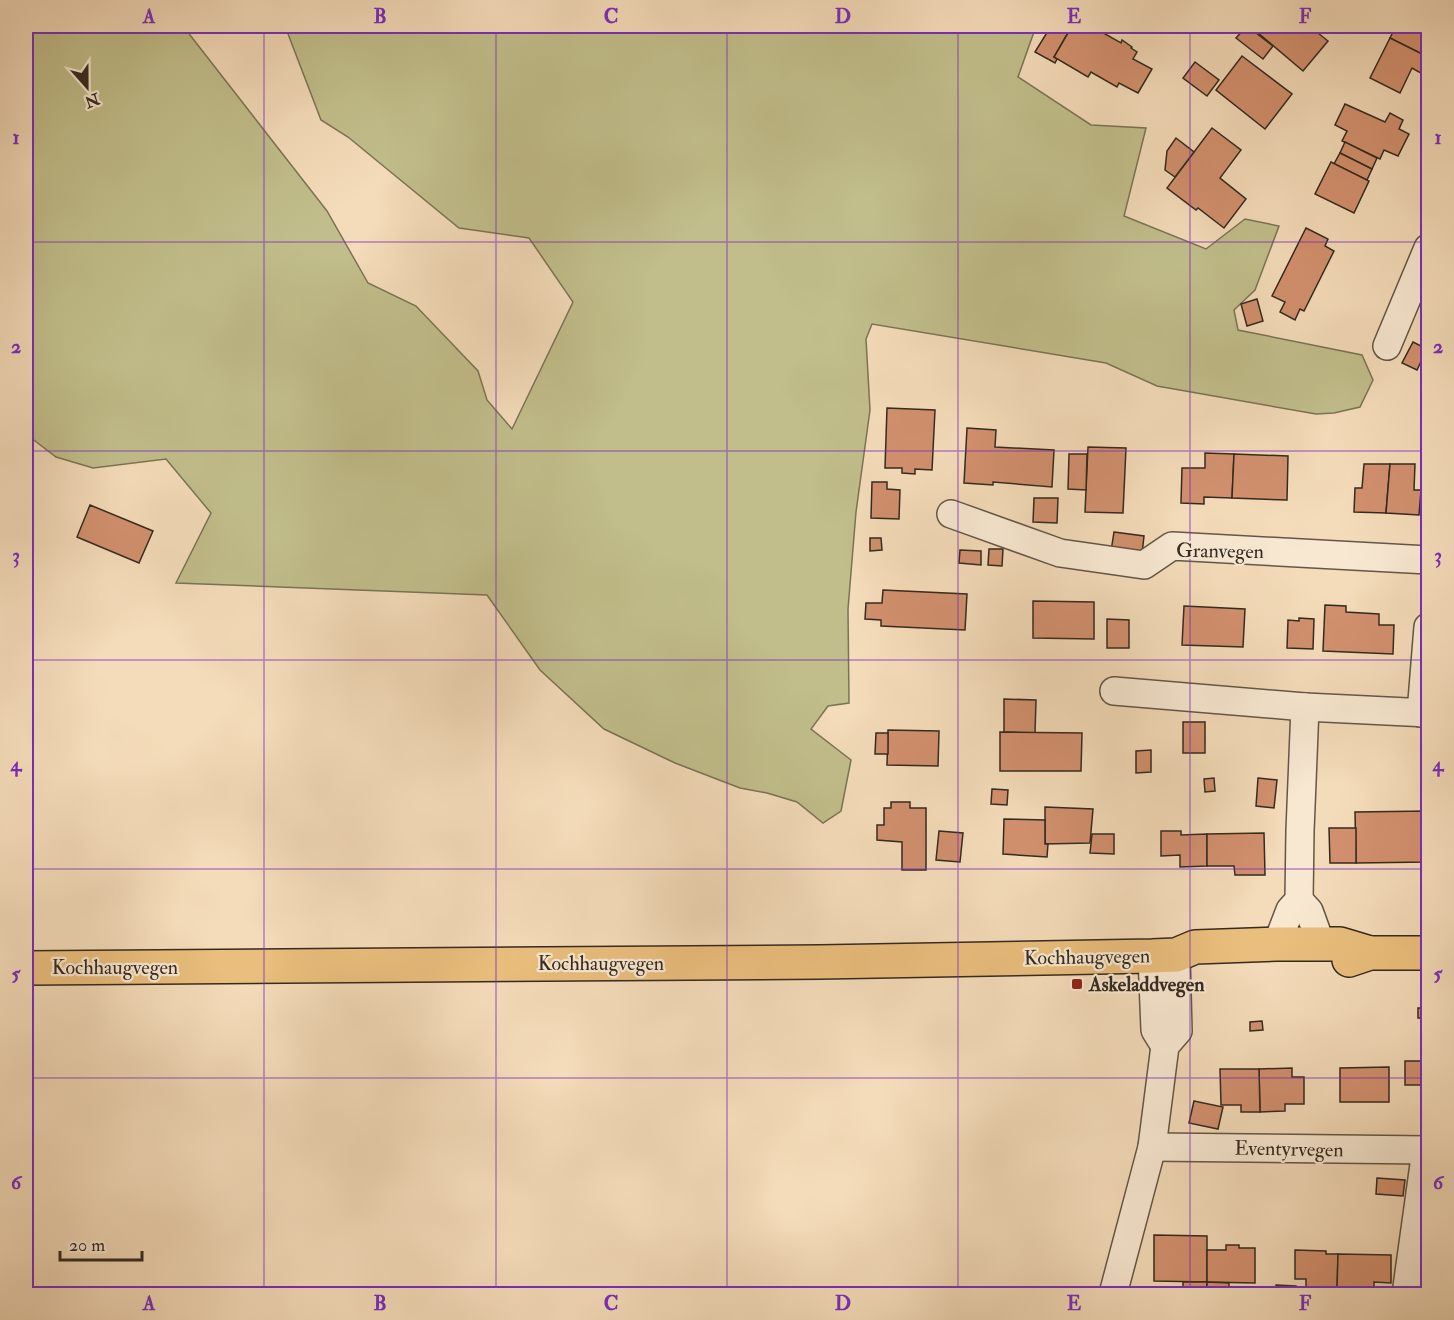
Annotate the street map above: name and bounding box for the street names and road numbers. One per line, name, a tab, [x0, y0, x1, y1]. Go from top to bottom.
street label: Granvegen	[1176, 538, 1264, 564]
street label: Kochhaugvegen	[1024, 943, 1150, 971]
street label: Kochhaugvegen	[538, 951, 664, 976]
street label: Kochhaugvegen	[52, 955, 178, 980]
street label: Eventyrvegen	[1234, 1136, 1344, 1162]

